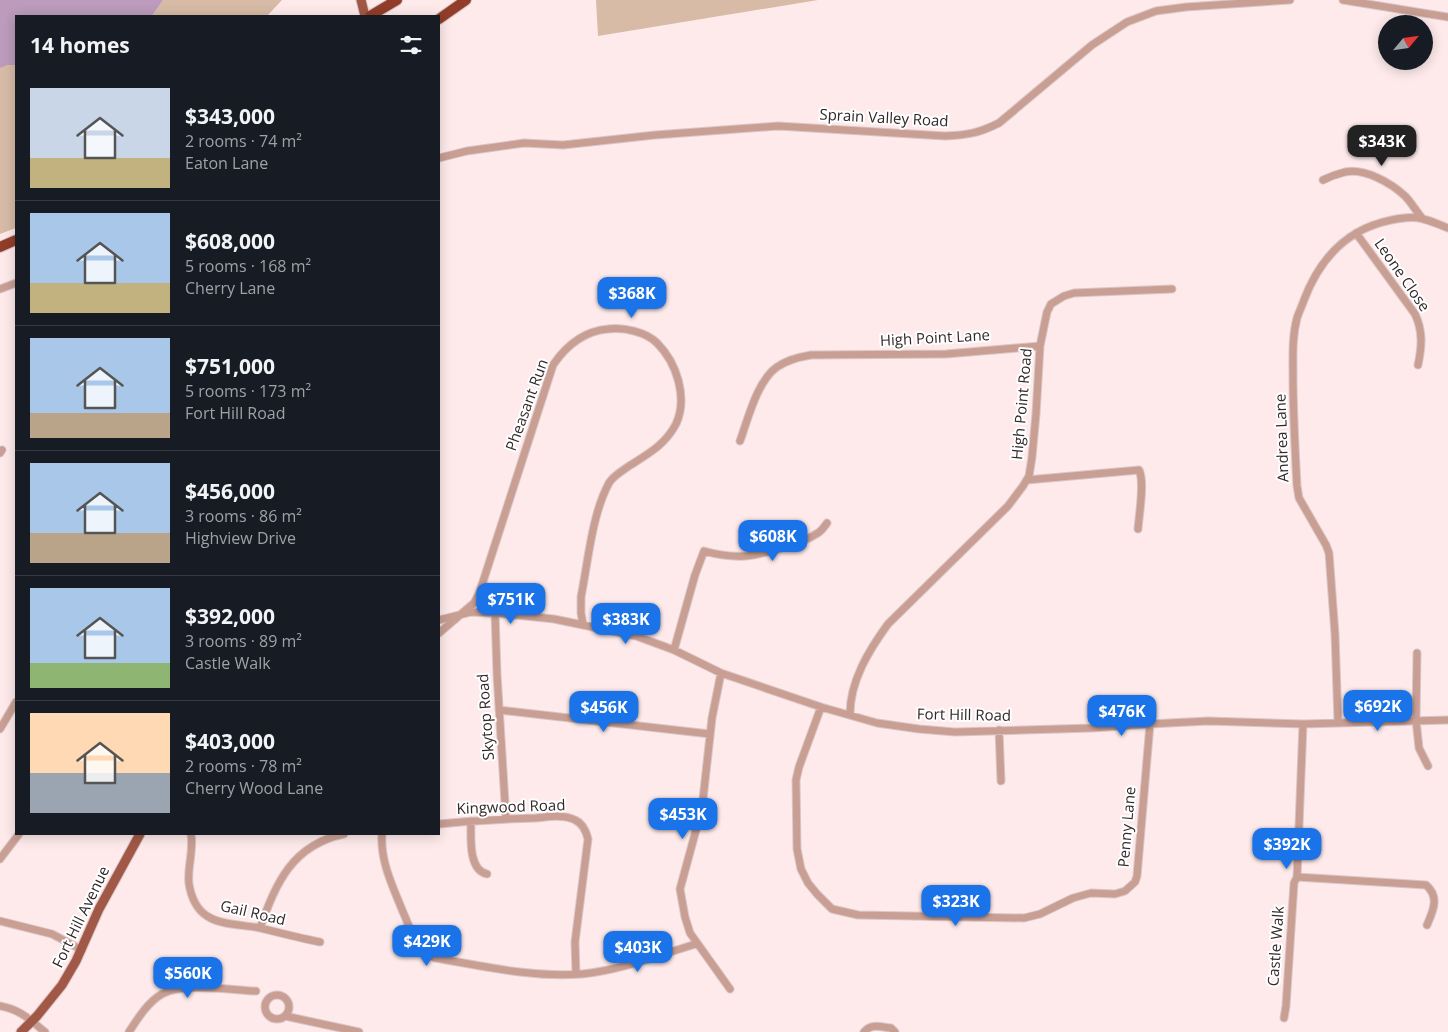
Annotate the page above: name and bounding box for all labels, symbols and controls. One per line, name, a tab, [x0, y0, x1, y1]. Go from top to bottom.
north arrow	[1378, 15, 1432, 70]
map controls	[1378, 15, 1433, 70]
text: 14 homes	[30, 31, 130, 59]
icon: filters	[397, 31, 425, 59]
text: $343,000	[185, 102, 275, 130]
street label: Sprain Valley Road	[819, 104, 949, 130]
icon: home	[70, 108, 130, 168]
pin: $343K	[1347, 124, 1417, 167]
text: 2 rooms · 74 m²	[185, 130, 302, 152]
text: $343K	[1358, 130, 1406, 152]
text: Eaton Lane	[185, 152, 268, 174]
text: $608,000	[185, 227, 275, 255]
icon: home	[70, 233, 130, 293]
street label: Leone Close	[1370, 234, 1435, 315]
text: 5 rooms · 168 m²	[185, 255, 311, 277]
pin: $368K	[597, 276, 667, 319]
text: Cherry Lane	[185, 277, 275, 299]
text: $368K	[608, 282, 656, 304]
street label: High Point Lane	[879, 324, 990, 350]
street label: High Point Road	[1006, 347, 1036, 461]
text: $751,000	[185, 352, 275, 380]
street label: Pheasant Run	[500, 356, 552, 453]
icon: home	[70, 358, 130, 418]
text: 5 rooms · 173 m²	[185, 380, 311, 402]
street label: Andrea Lane	[1269, 393, 1293, 483]
text: Fort Hill Road	[185, 402, 286, 424]
text: $456,000	[185, 477, 275, 505]
icon: home	[70, 483, 130, 543]
text: 3 rooms · 86 m²	[185, 505, 302, 527]
pin: $608K	[738, 520, 808, 562]
text: $608K	[749, 525, 797, 547]
text: Highview Drive	[185, 527, 296, 549]
pin: $751K	[476, 582, 546, 625]
text: $751K	[487, 588, 535, 610]
text: $392,000	[185, 602, 275, 630]
pin: $383K	[591, 602, 661, 645]
icon: home	[70, 608, 130, 668]
text: $383K	[602, 608, 650, 630]
text: 3 rooms · 89 m²	[185, 630, 302, 652]
text: Castle Walk	[185, 652, 271, 674]
street label: Skytop Road	[472, 673, 498, 761]
pin: $456K	[569, 690, 639, 733]
pin: $692K	[1343, 690, 1413, 732]
pin: $476K	[1087, 694, 1157, 737]
text: $692K	[1354, 695, 1402, 717]
text: $456K	[580, 696, 628, 718]
text: $476K	[1098, 700, 1146, 722]
street label: Fort Hill Road	[917, 703, 1011, 725]
text: $403,000	[185, 727, 275, 755]
icon: home	[70, 733, 130, 793]
text: 2 rooms · 78 m²	[185, 755, 302, 777]
text: Cherry Wood Lane	[185, 777, 323, 799]
street label: Penny Lane	[1113, 786, 1139, 868]
street label: Kingwood Road	[456, 794, 566, 818]
pin: $453K	[648, 798, 718, 840]
text: $453K	[659, 803, 707, 825]
pin: $392K	[1252, 828, 1322, 870]
text: $392K	[1263, 833, 1311, 855]
street label: Fort Hill Avenue	[47, 862, 113, 971]
pin: $323K	[921, 884, 991, 927]
text: $323K	[932, 890, 980, 912]
street label: Gail Road	[219, 895, 288, 929]
street label: Castle Walk	[1262, 905, 1288, 987]
pin: $429K	[392, 924, 462, 967]
text: $429K	[403, 930, 451, 952]
pin: $403K	[603, 930, 673, 973]
text: $403K	[614, 936, 662, 958]
pin: $560K	[153, 956, 223, 999]
text: $560K	[164, 962, 212, 984]

